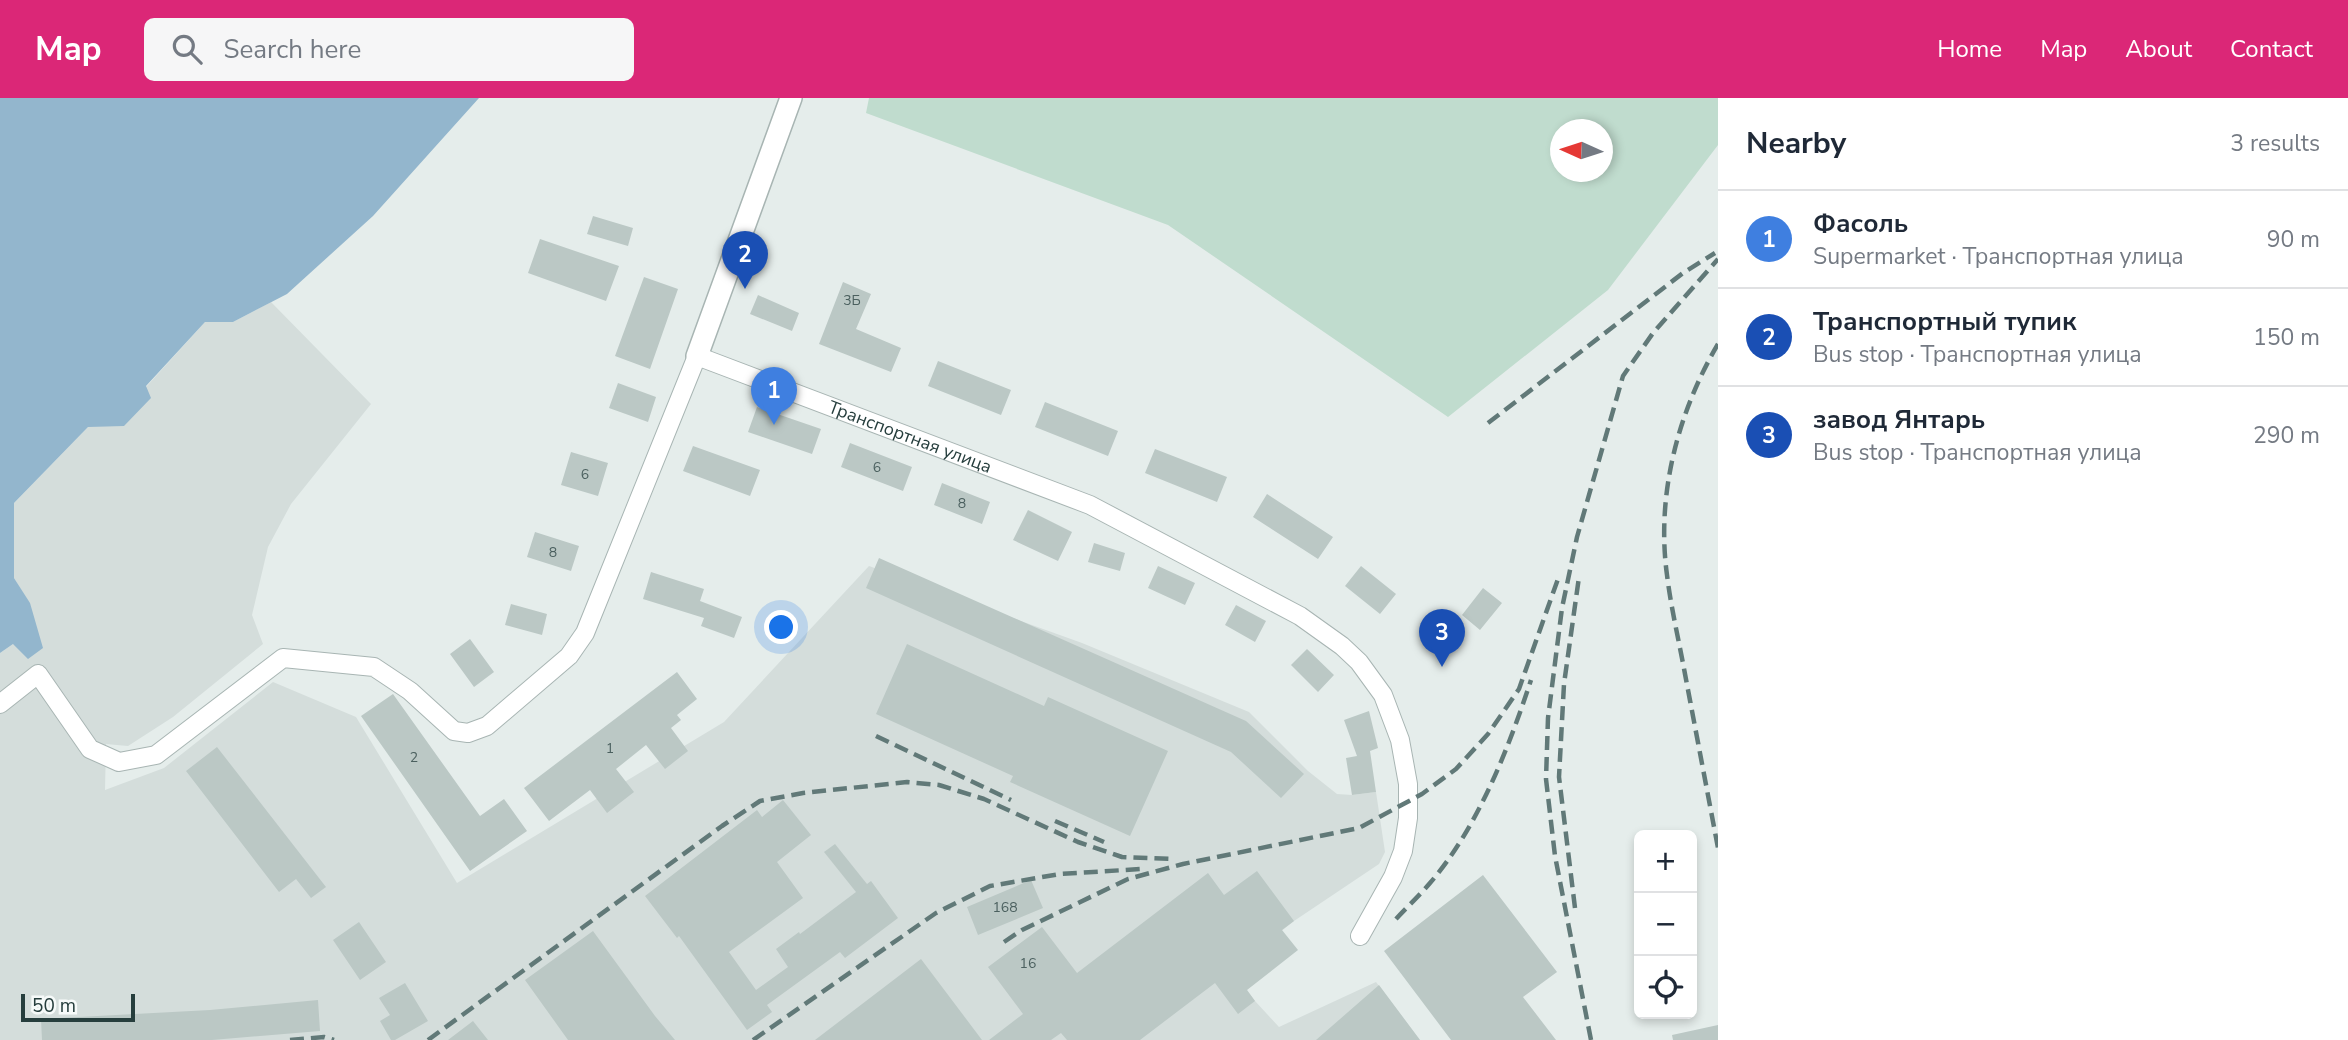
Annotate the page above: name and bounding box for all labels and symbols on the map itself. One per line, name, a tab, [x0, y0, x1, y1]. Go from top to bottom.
north arrow	[1550, 119, 1613, 182]
pin: 2	[722, 231, 768, 289]
house number: 3Б	[843, 291, 861, 310]
pin: 1	[751, 367, 797, 425]
street label: Транспортная улица	[825, 395, 995, 479]
house number: 6	[873, 458, 881, 477]
house number: 6	[581, 465, 589, 484]
house number: 8	[958, 494, 966, 513]
house number: 8	[549, 543, 557, 562]
pin: 3	[1419, 609, 1465, 667]
your location	[764, 610, 798, 644]
house number: 1	[606, 739, 614, 758]
house number: 2	[410, 748, 418, 767]
house number: 168	[992, 898, 1018, 917]
house number: 16	[1020, 954, 1036, 973]
scale bar	[21, 991, 135, 1023]

